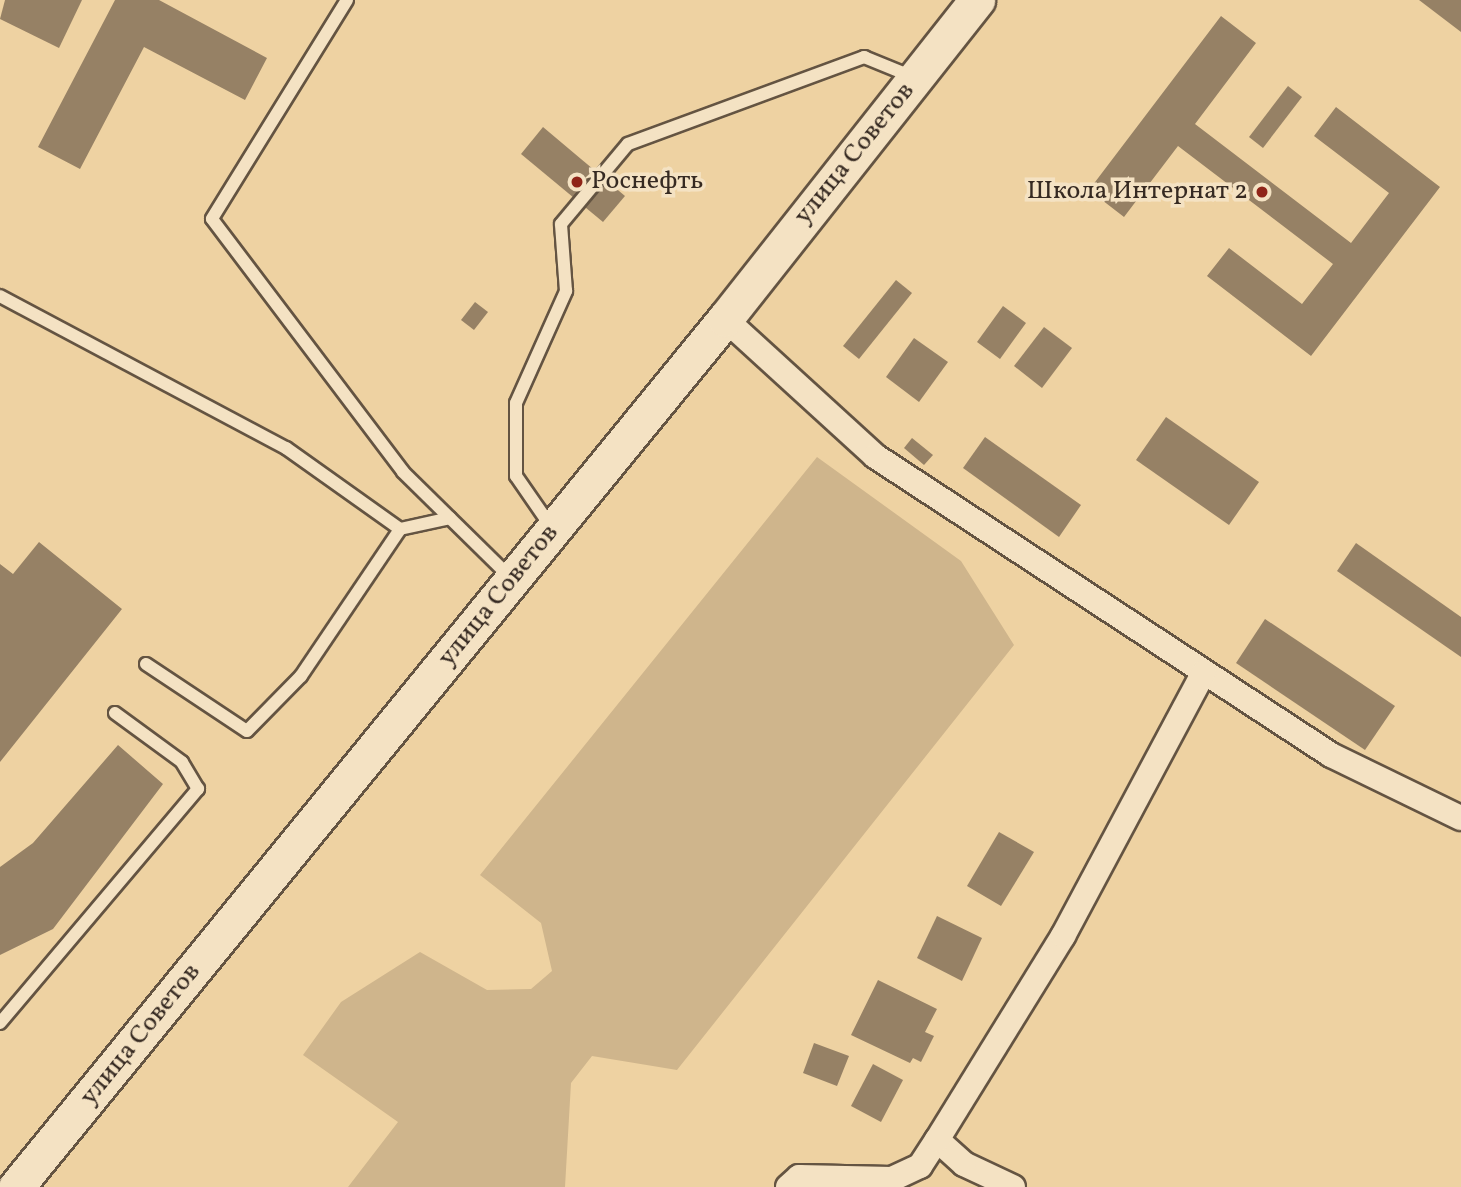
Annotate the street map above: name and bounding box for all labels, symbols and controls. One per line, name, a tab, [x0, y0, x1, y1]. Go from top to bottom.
street label: улица Советов	[788, 77, 922, 231]
place label: Роснефть	[591, 166, 703, 198]
marker: Роснефть	[569, 174, 585, 190]
place label: Школа Интернат 2	[1027, 176, 1248, 208]
marker: Школа Интернат 2	[1254, 184, 1270, 200]
street label: улица Советов	[432, 519, 566, 673]
street label: улица Советов	[74, 958, 208, 1112]

